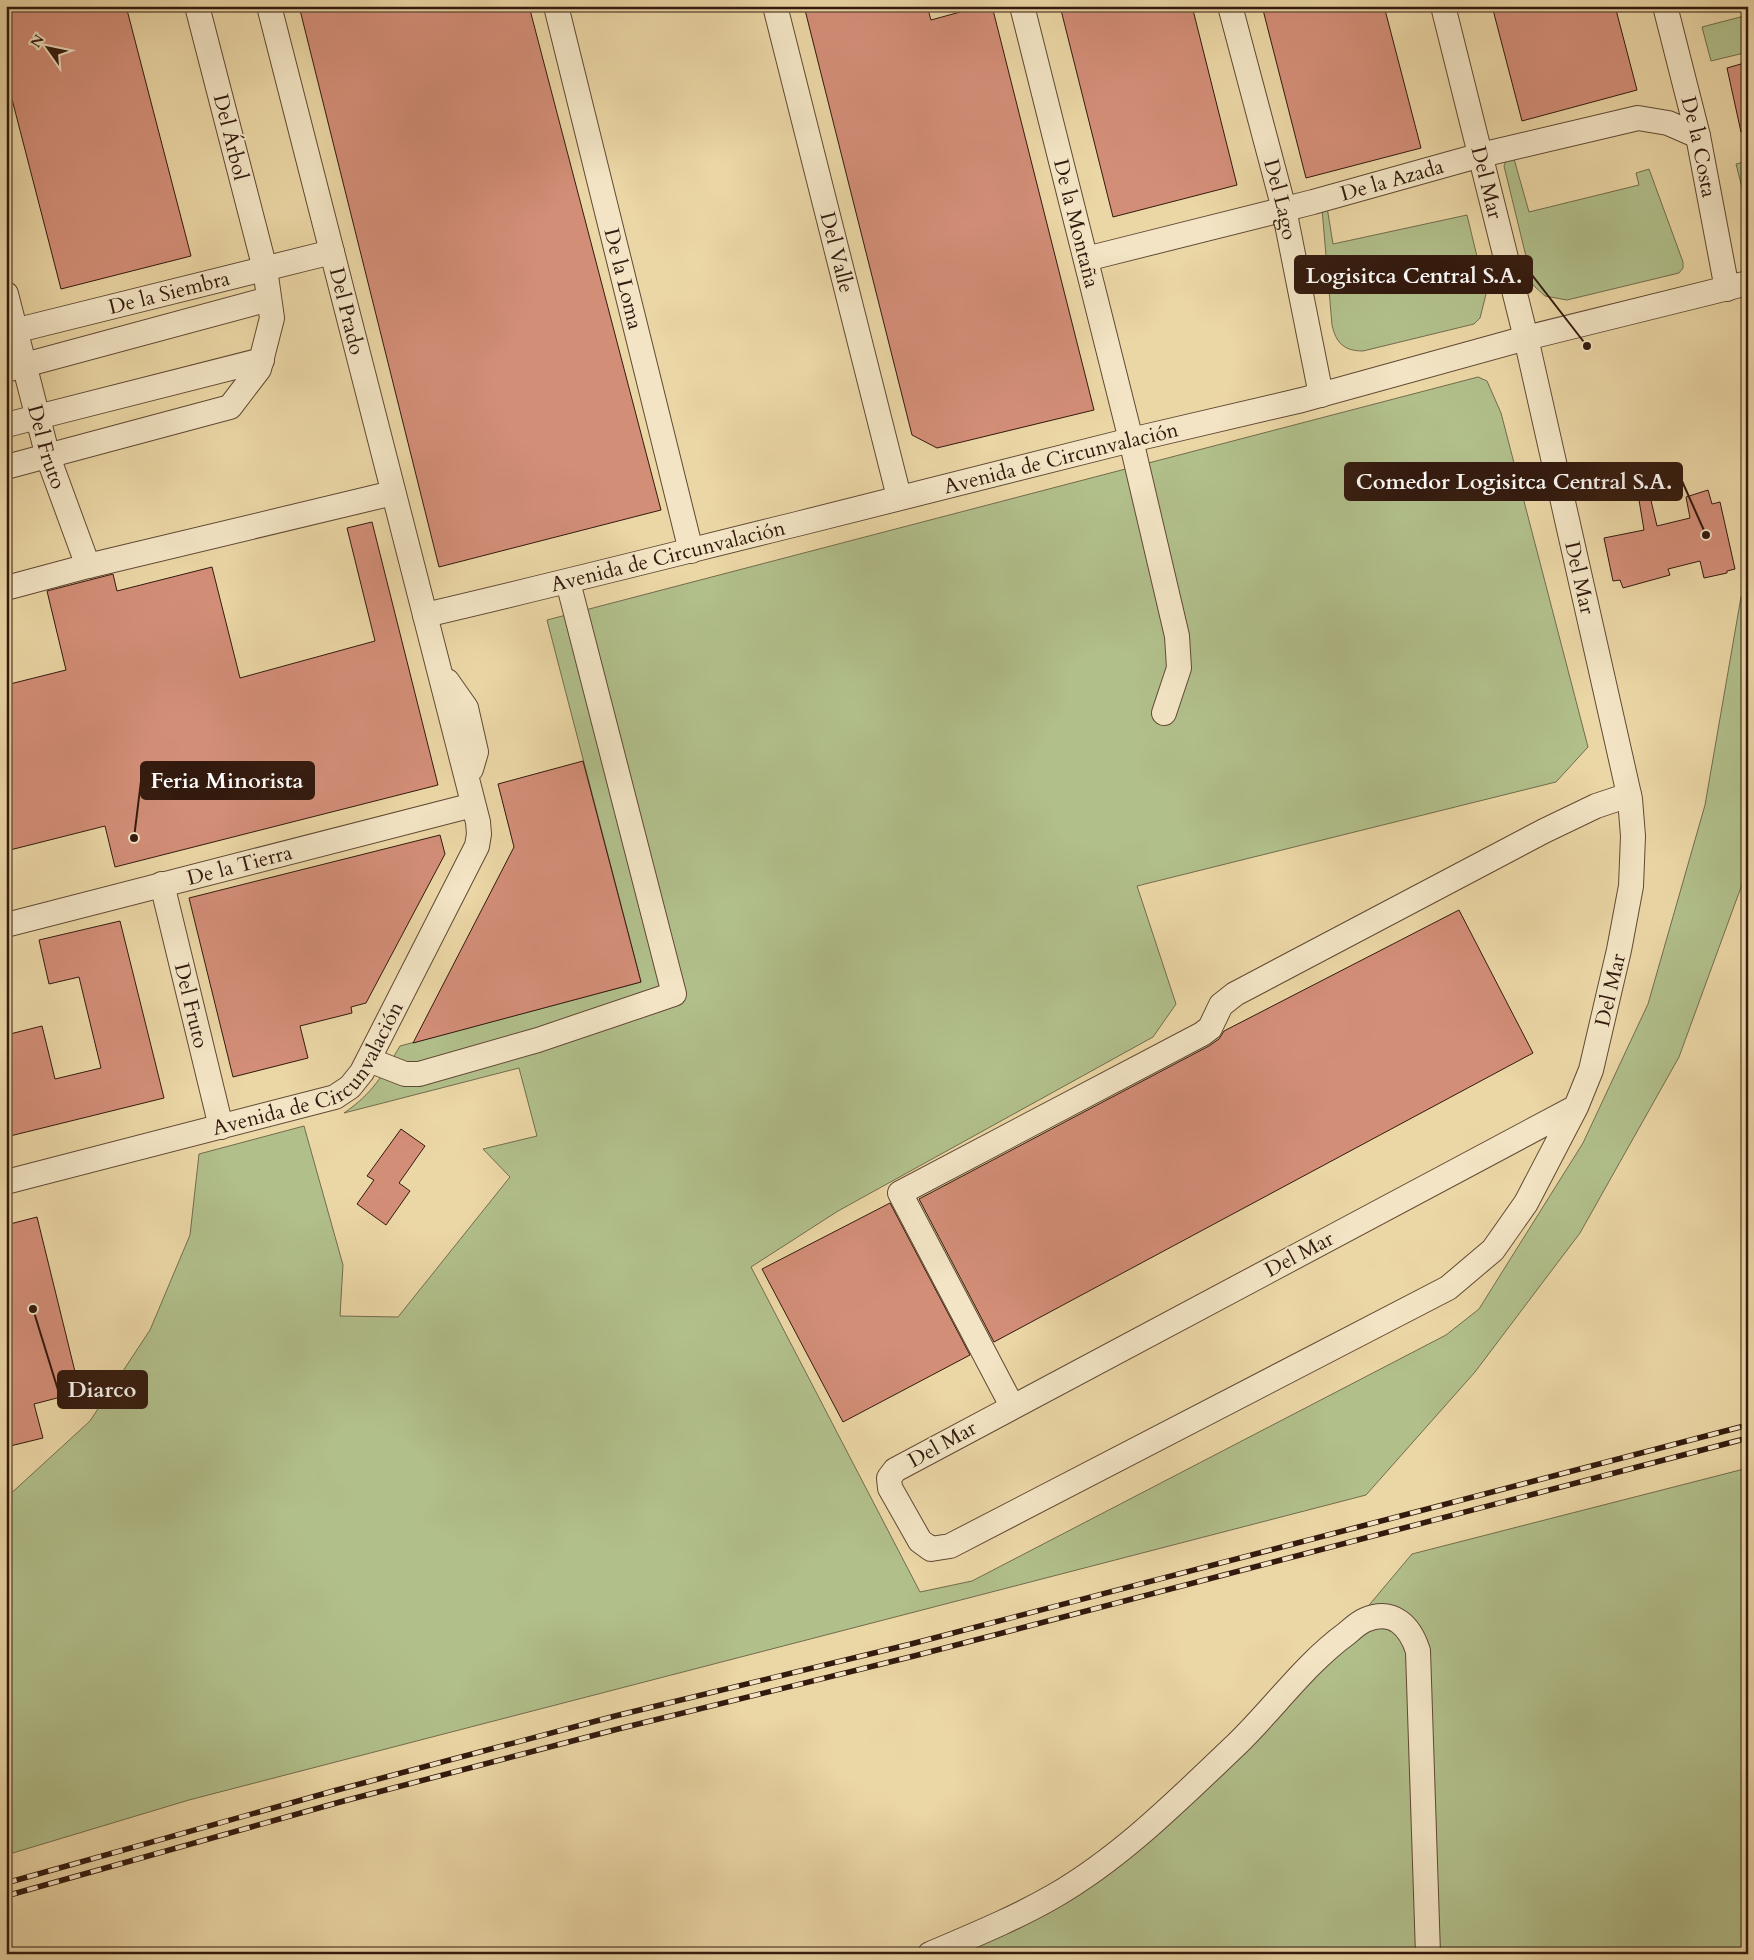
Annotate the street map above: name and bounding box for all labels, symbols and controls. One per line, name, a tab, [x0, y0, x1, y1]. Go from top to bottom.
north arrow	[22, 22, 72, 72]
text: N	[26, 31, 49, 51]
street label: Del Árbol	[206, 91, 255, 183]
street label: De la Costa	[1674, 93, 1723, 200]
street label: Del Mar	[1464, 143, 1510, 222]
street label: De la Azada	[1337, 152, 1447, 209]
street label: De la Montaña	[1046, 156, 1106, 291]
street label: Del Lago	[1256, 156, 1304, 243]
street label: Del Valle	[813, 209, 861, 296]
street label: De la Loma	[597, 225, 650, 332]
callout: Logisitca Central S.A.	[1295, 256, 1532, 293]
text: Logisitca Central S.A.	[1306, 261, 1522, 291]
street label: De la Siembra	[105, 264, 233, 322]
street label: Del Prado	[322, 264, 371, 358]
street label: Del Fruto	[20, 401, 73, 493]
street label: Avenida de Circunvalación	[941, 415, 1181, 502]
callout: Comedor Logisitca Central S.A.	[1345, 463, 1682, 500]
text: Comedor Logisitca Central S.A.	[1356, 467, 1672, 497]
street label: Avenida de Circunvalación	[548, 513, 788, 599]
street label: Del Mar	[1557, 539, 1602, 618]
callout: Feria Minorista	[141, 762, 314, 799]
text: Feria Minorista	[151, 766, 303, 796]
street label: De la Tierra	[184, 838, 295, 893]
street label: Del Mar	[1588, 950, 1633, 1029]
street label: Del Fruto	[167, 960, 215, 1051]
street label: Avenida de Circunvalación	[209, 997, 410, 1143]
street label: Del Mar	[1260, 1224, 1339, 1285]
callout: Diarco	[58, 1371, 147, 1408]
text: Diarco	[68, 1375, 136, 1405]
street label: Del Mar	[903, 1414, 982, 1475]

